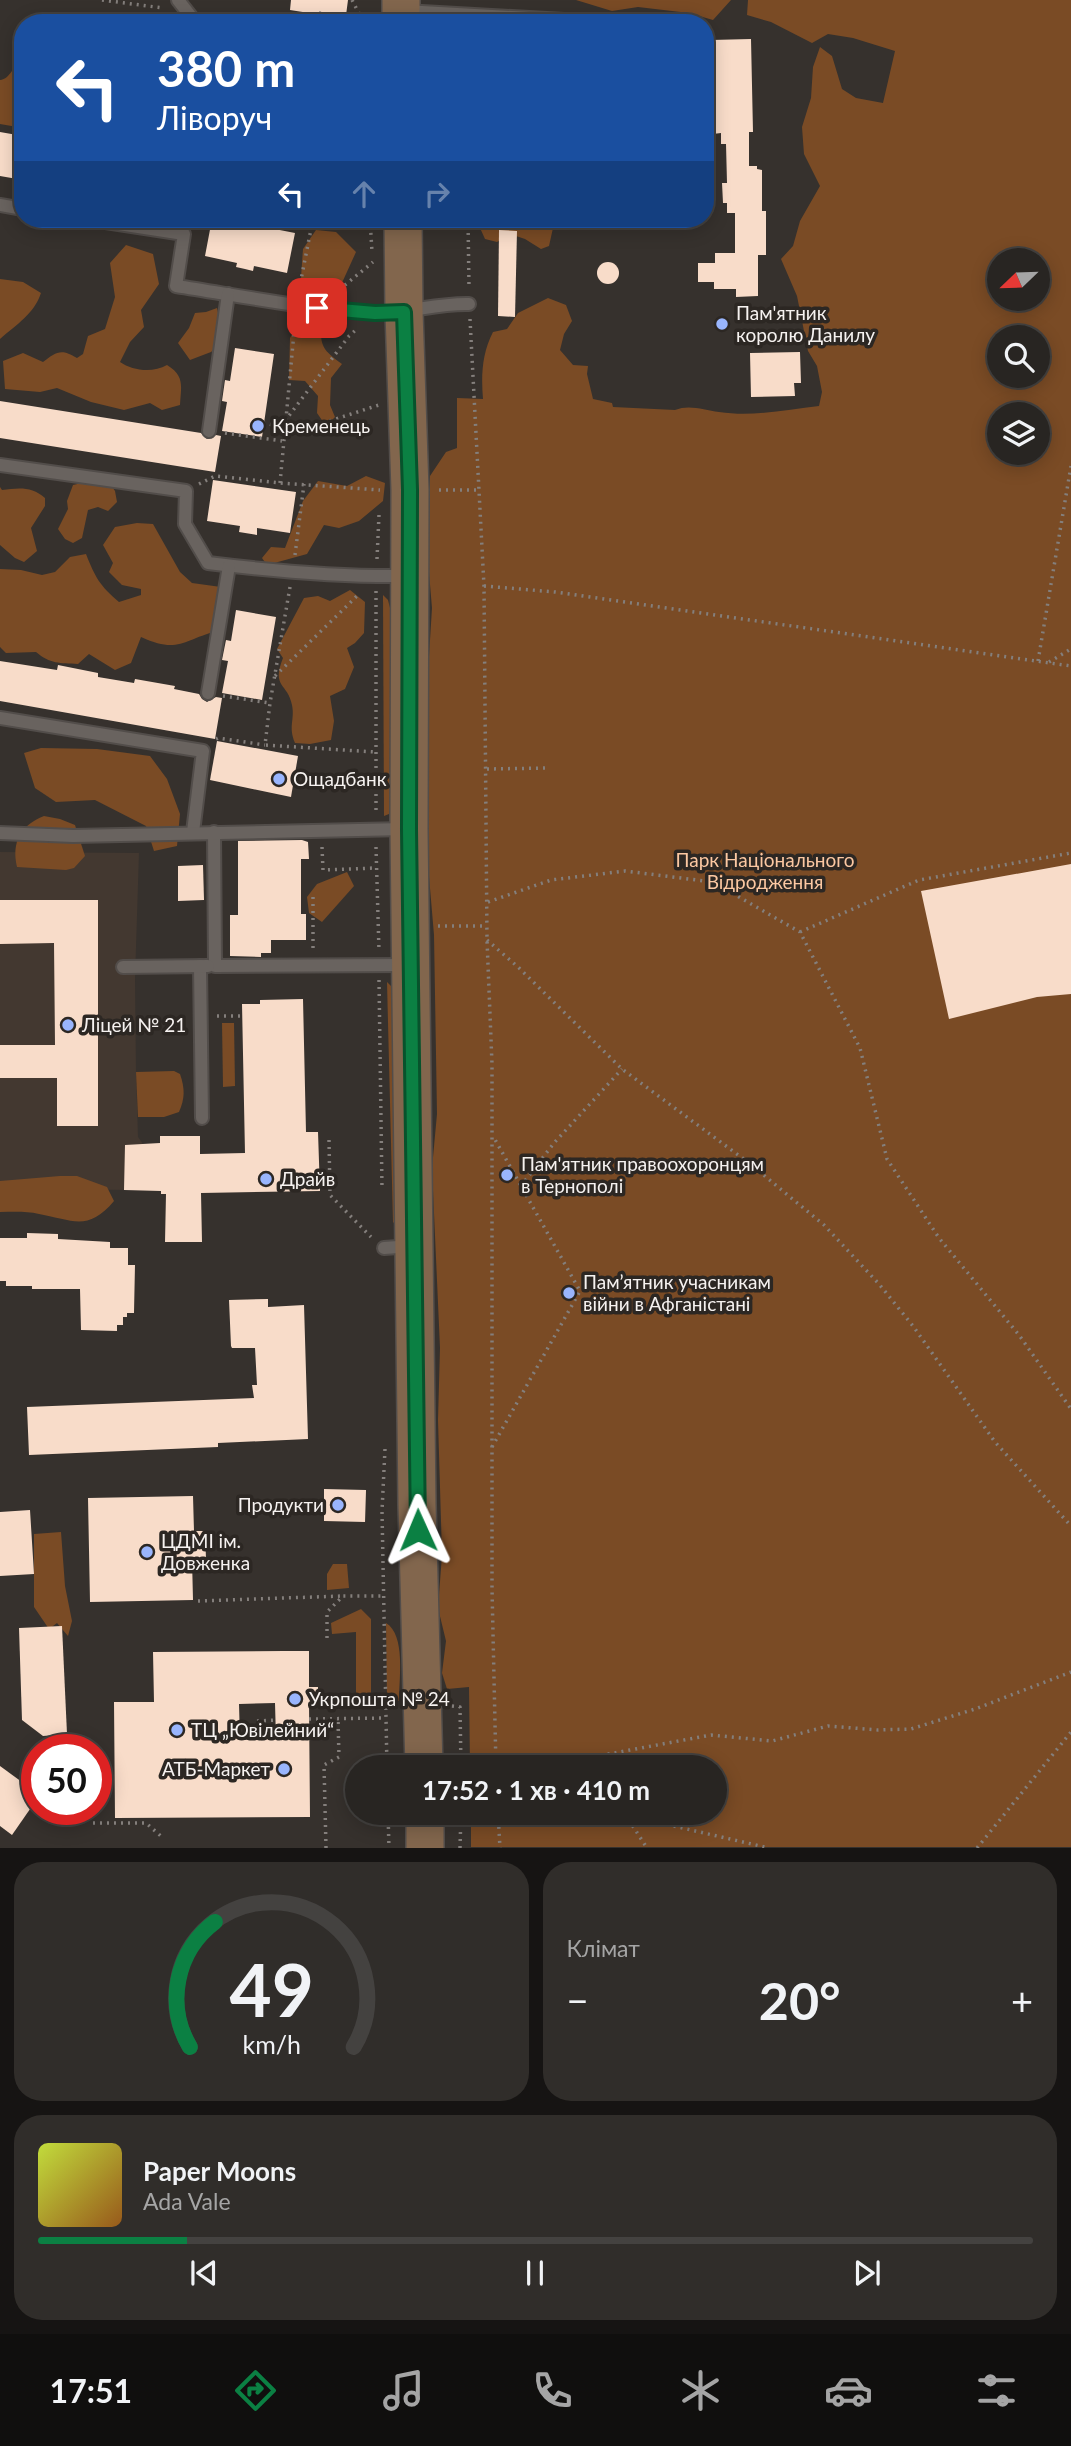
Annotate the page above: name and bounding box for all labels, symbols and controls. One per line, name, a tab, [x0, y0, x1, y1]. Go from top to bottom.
text: 380 m	[157, 39, 295, 97]
icon: left	[42, 42, 133, 133]
text: Ліворуч	[157, 98, 272, 137]
icon: left	[272, 175, 310, 213]
icon: ahead	[345, 175, 383, 213]
icon: right	[418, 175, 456, 213]
north arrow	[987, 248, 1050, 312]
map controls	[987, 248, 1050, 465]
pin	[287, 278, 347, 338]
icon: arrive	[298, 289, 336, 327]
place label: Пам'ятник королю Данилу	[736, 301, 875, 346]
marker: Пам'ятник королю Данилу	[714, 316, 730, 332]
button: search	[987, 325, 1050, 388]
button: layers	[987, 402, 1050, 465]
place label: Кременець	[272, 414, 370, 437]
marker: Кременець	[250, 418, 266, 434]
place label: Ощадбанк	[293, 767, 387, 790]
marker: Ощадбанк	[271, 771, 287, 787]
park label: Парк Національного Відродження	[676, 848, 854, 893]
place label: Ліцей № 21	[81, 1013, 186, 1036]
marker: Ліцей № 21	[60, 1017, 76, 1033]
place label: Пам'ятник правоохоронцям в Тернополі	[521, 1152, 764, 1197]
place label: Драйв	[280, 1167, 335, 1190]
marker: Пам'ятник правоохоронцям в Тернополі	[499, 1167, 515, 1183]
marker: Драйв	[258, 1171, 274, 1187]
place label: Пам’ятник учасникам війни в Афганістані	[583, 1270, 771, 1315]
marker: Пам’ятник учасникам війни в Афганістані	[561, 1285, 577, 1301]
place label: Продукти	[238, 1493, 324, 1516]
position arrow	[381, 1493, 455, 1567]
marker: Продукти	[330, 1497, 346, 1513]
place label: ЦДМІ ім. Довженка	[161, 1529, 250, 1574]
marker: ЦДМІ ім. Довженка	[139, 1544, 155, 1560]
place label: Укрпошта № 24	[309, 1687, 450, 1710]
marker: Укрпошта № 24	[287, 1691, 303, 1707]
place label: ТЦ „Ювілейний“	[191, 1718, 334, 1741]
marker: ТЦ „Ювілейний“	[169, 1722, 185, 1738]
speed limit sign: 50	[21, 1734, 112, 1825]
place label: АТБ-Маркет	[162, 1757, 270, 1780]
marker: АТБ-Маркет	[276, 1761, 292, 1777]
text: 17:52 · 1 хв · 410 m	[422, 1774, 650, 1806]
text: Клімат	[567, 1934, 640, 1962]
text: 49	[229, 1946, 313, 2034]
text: 20°	[759, 1969, 841, 2031]
text: −	[567, 1977, 589, 2023]
text: +	[1011, 1977, 1033, 2023]
text: km/h	[242, 2029, 301, 2059]
text: Paper Moons	[143, 2155, 296, 2187]
text: Ada Vale	[143, 2187, 231, 2215]
icon: previous	[185, 2254, 223, 2292]
icon: pause	[516, 2254, 554, 2292]
icon: next	[848, 2254, 886, 2292]
icon: directions	[231, 2366, 280, 2415]
icon: music	[379, 2366, 428, 2415]
icon: phone	[528, 2366, 577, 2415]
icon: climate	[676, 2366, 725, 2415]
icon: car	[824, 2366, 873, 2415]
icon: filters	[972, 2366, 1021, 2415]
text: 17:51	[50, 2371, 132, 2410]

